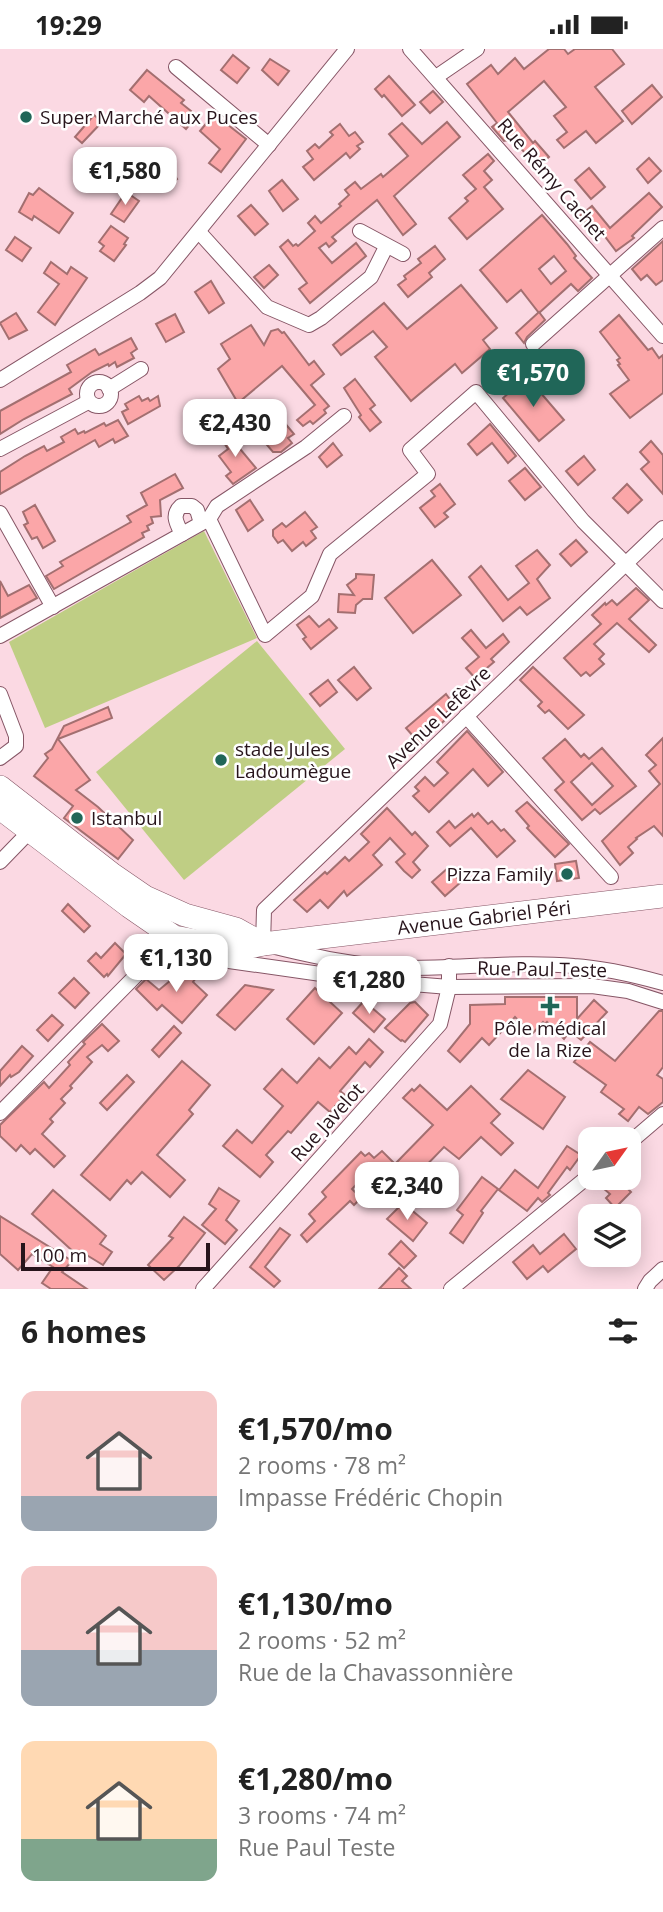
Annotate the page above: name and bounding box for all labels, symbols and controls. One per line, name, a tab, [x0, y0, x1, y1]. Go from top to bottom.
text: 19:29	[35, 7, 102, 43]
place label: Super Marché aux Puces	[40, 104, 258, 130]
marker: Super Marché aux Puces	[18, 109, 34, 125]
street label: Rue Rémy Cachet	[492, 112, 613, 246]
pin: €1,580	[68, 148, 182, 207]
text: €1,580	[89, 154, 161, 186]
pin: €1,570	[476, 349, 590, 409]
text: €1,570	[497, 356, 569, 388]
pin: €2,430	[178, 399, 292, 459]
text: €2,430	[199, 406, 271, 438]
street label: Avenue Lefèvre	[380, 660, 496, 774]
place label: stade Jules Ladoumègue	[235, 736, 351, 784]
marker: stade Jules Ladoumègue	[213, 752, 229, 768]
place label: Istanbul	[91, 805, 162, 831]
marker: Istanbul	[69, 810, 85, 826]
place label: Pizza Family	[446, 861, 553, 887]
marker: Pizza Family	[559, 866, 575, 882]
street label: Avenue Gabriel Péri	[396, 894, 572, 941]
pin: €1,130	[119, 935, 233, 994]
text: €1,130	[140, 941, 212, 973]
street label: Rue Paul Teste	[477, 955, 607, 983]
pin: €1,280	[312, 957, 426, 1016]
text: €1,280	[333, 963, 405, 995]
marker: Pôle médical de la Rize	[542, 998, 558, 1014]
place label: Pôle médical de la Rize	[494, 1015, 606, 1063]
street label: Rue Javelot	[285, 1077, 370, 1167]
north arrow	[578, 1127, 640, 1190]
map controls	[578, 1127, 641, 1267]
pin: €2,340	[350, 1163, 464, 1222]
text: €2,340	[371, 1169, 443, 1201]
button: layers	[578, 1204, 641, 1267]
scale bar	[21, 1240, 210, 1272]
text: 100 m	[32, 1242, 87, 1268]
text: 6 homes	[21, 1311, 146, 1352]
icon: filters	[604, 1312, 642, 1350]
text: €1,570/mo	[238, 1408, 393, 1449]
icon: home	[77, 1419, 161, 1503]
text: 2 rooms · 78 m²	[238, 1449, 406, 1481]
text: Impasse Frédéric Chopin	[238, 1481, 503, 1513]
text: €1,130/mo	[238, 1583, 393, 1624]
icon: home	[77, 1594, 161, 1678]
text: 2 rooms · 52 m²	[238, 1624, 406, 1656]
text: Rue de la Chavassonnière	[238, 1656, 513, 1688]
text: €1,280/mo	[238, 1758, 393, 1799]
icon: home	[77, 1769, 161, 1853]
text: 3 rooms · 74 m²	[238, 1799, 406, 1831]
text: Rue Paul Teste	[238, 1831, 395, 1863]

